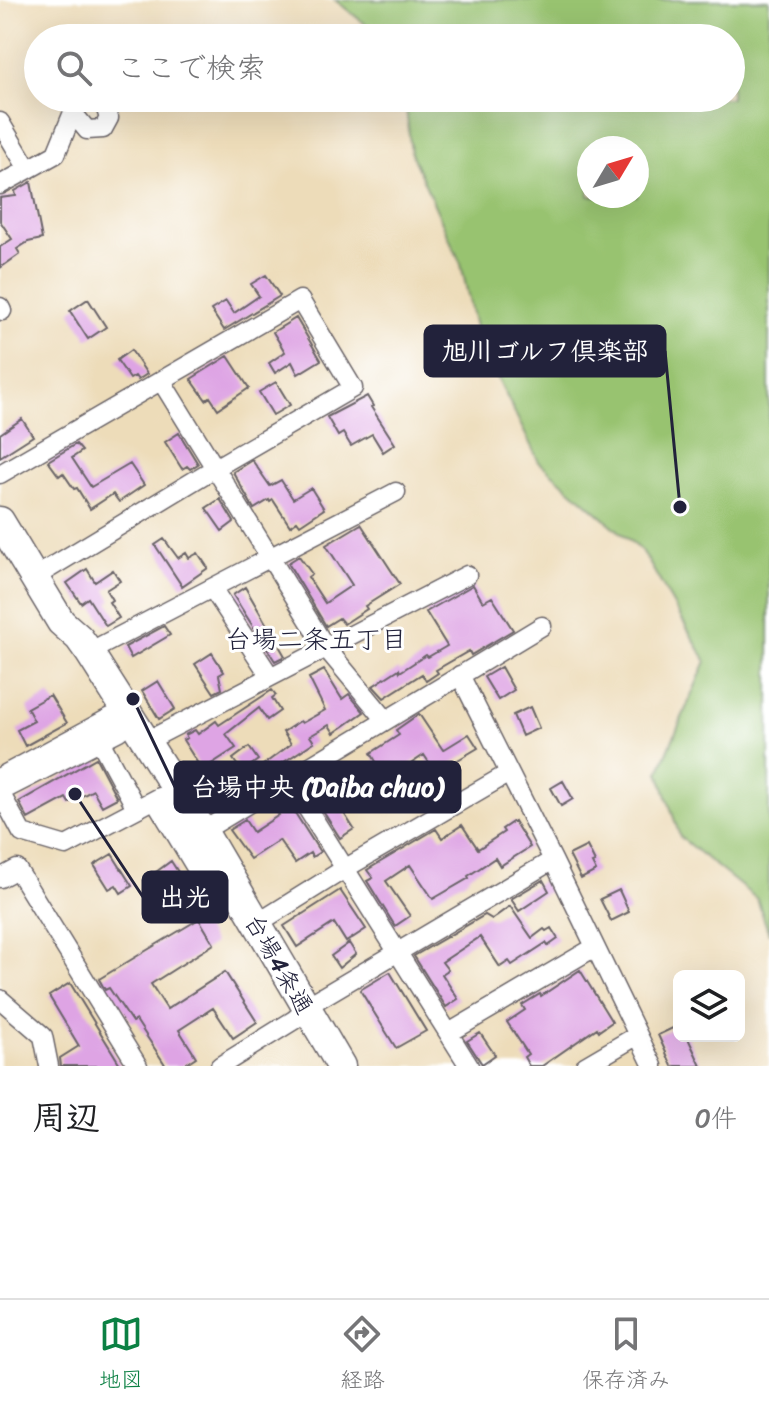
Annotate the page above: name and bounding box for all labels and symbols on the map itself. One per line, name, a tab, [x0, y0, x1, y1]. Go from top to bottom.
north arrow	[577, 136, 649, 208]
callout: 旭川ゴルフ倶楽部	[425, 326, 665, 376]
text: 旭川ゴルフ倶楽部	[442, 328, 648, 374]
district label: 台場二条五丁目	[225, 616, 407, 662]
callout: 台場中央 (Daiba chuo)	[175, 762, 460, 812]
text: 台場中央 (Daiba chuo)	[191, 764, 445, 810]
callout: 出光	[143, 872, 227, 922]
text: 出光	[159, 874, 211, 920]
street label: 台場4条通	[233, 905, 325, 1023]

